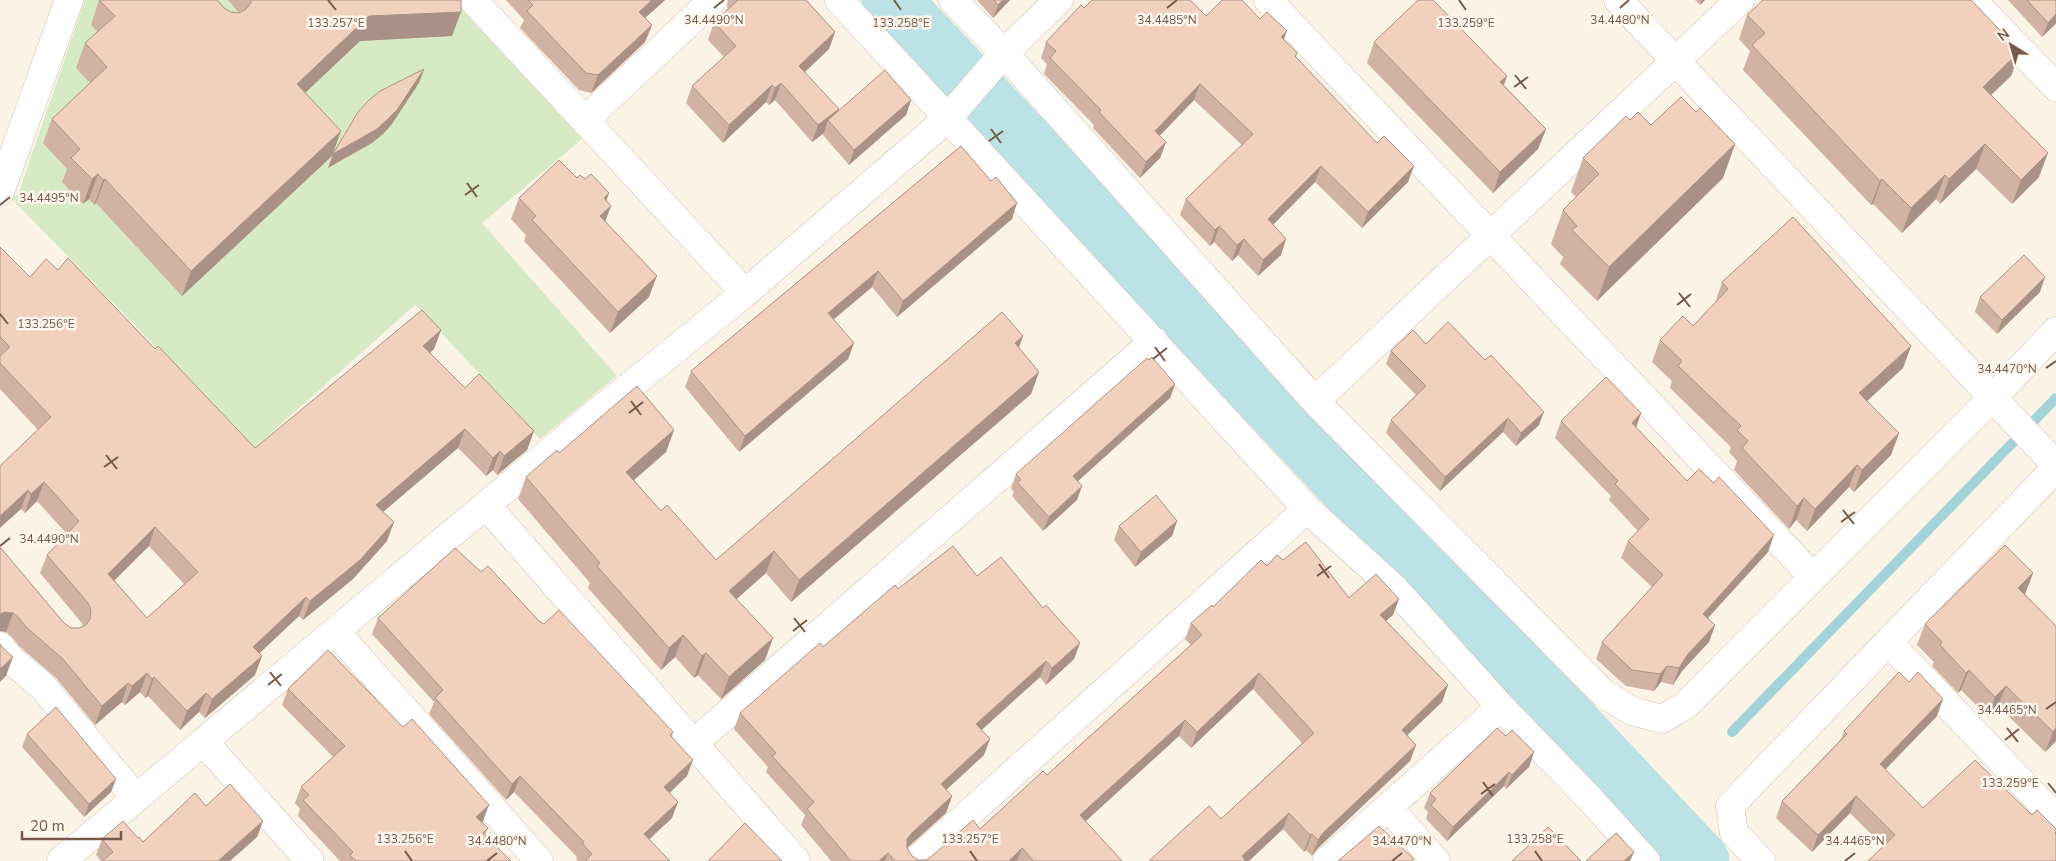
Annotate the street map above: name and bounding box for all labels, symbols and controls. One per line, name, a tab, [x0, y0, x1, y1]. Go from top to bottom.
text: 34.4490°N	[684, 12, 744, 28]
text: 34.4485°N	[1137, 12, 1197, 28]
text: 34.4480°N	[1590, 12, 1650, 28]
text: 133.257°E	[307, 15, 365, 31]
text: 133.258°E	[872, 15, 930, 31]
text: 133.259°E	[1437, 15, 1495, 31]
north arrow	[1986, 20, 2036, 70]
text: N	[1994, 24, 2013, 46]
text: 34.4495°N	[19, 190, 79, 206]
text: 133.256°E	[17, 316, 75, 332]
text: 34.4470°N	[1977, 361, 2037, 377]
text: 34.4490°N	[19, 531, 79, 547]
text: 34.4465°N	[1977, 702, 2037, 718]
text: 133.259°E	[1981, 775, 2039, 791]
scale bar	[22, 808, 121, 840]
text: 20 m	[30, 816, 65, 836]
text: 133.256°E	[376, 831, 434, 847]
text: 133.257°E	[941, 831, 999, 847]
text: 133.258°E	[1506, 831, 1564, 847]
text: 34.4480°N	[467, 833, 527, 849]
text: 34.4470°N	[1372, 833, 1432, 849]
text: 34.4465°N	[1825, 833, 1885, 849]

